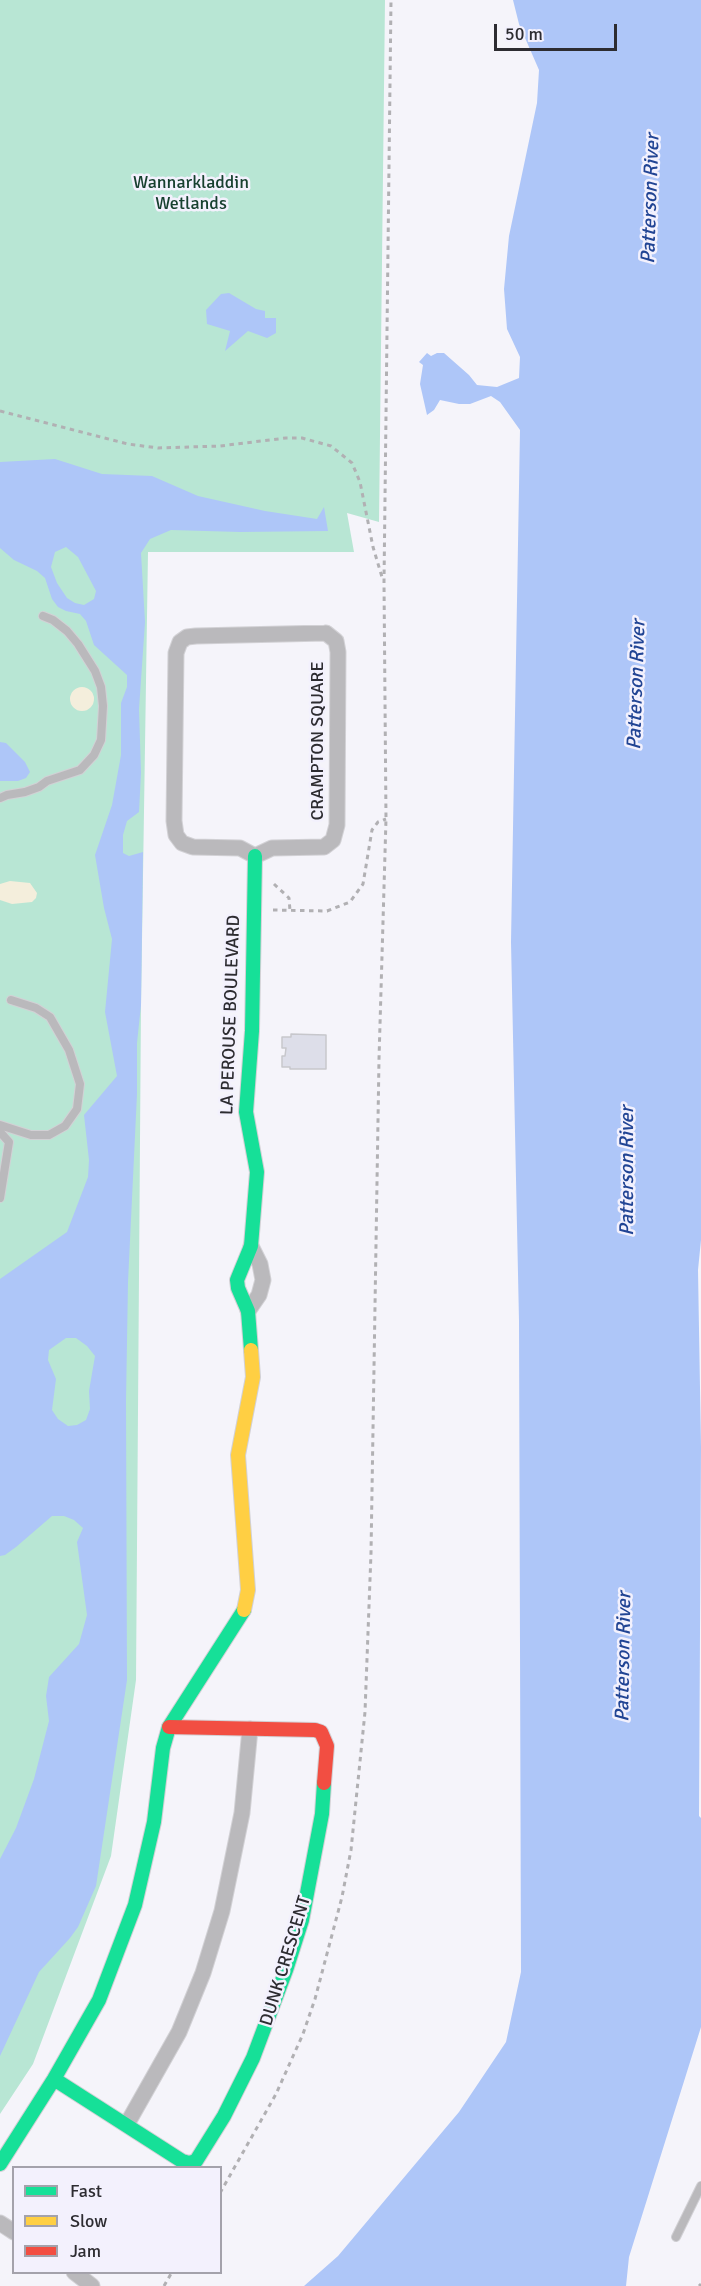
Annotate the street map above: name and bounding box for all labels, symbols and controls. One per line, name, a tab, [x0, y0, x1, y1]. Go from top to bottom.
scale bar	[497, 12, 620, 50]
text: 50 m	[505, 23, 543, 45]
water label: Patterson River	[637, 134, 665, 264]
park label: Wannarkladdin Wetlands	[133, 172, 249, 214]
water label: Patterson River	[623, 620, 651, 750]
street label: CRAMPTON SQUARE	[307, 661, 329, 821]
street label: LA PEROUSE BOULEVARD	[217, 915, 245, 1115]
water label: Patterson River	[616, 1106, 640, 1236]
water label: Patterson River	[611, 1592, 637, 1722]
street label: DUNK CRESCENT	[256, 1894, 316, 2028]
legend	[12, 2166, 222, 2274]
text: Fast	[70, 2180, 102, 2202]
text: Slow	[70, 2210, 107, 2232]
text: Jam	[70, 2240, 101, 2262]

